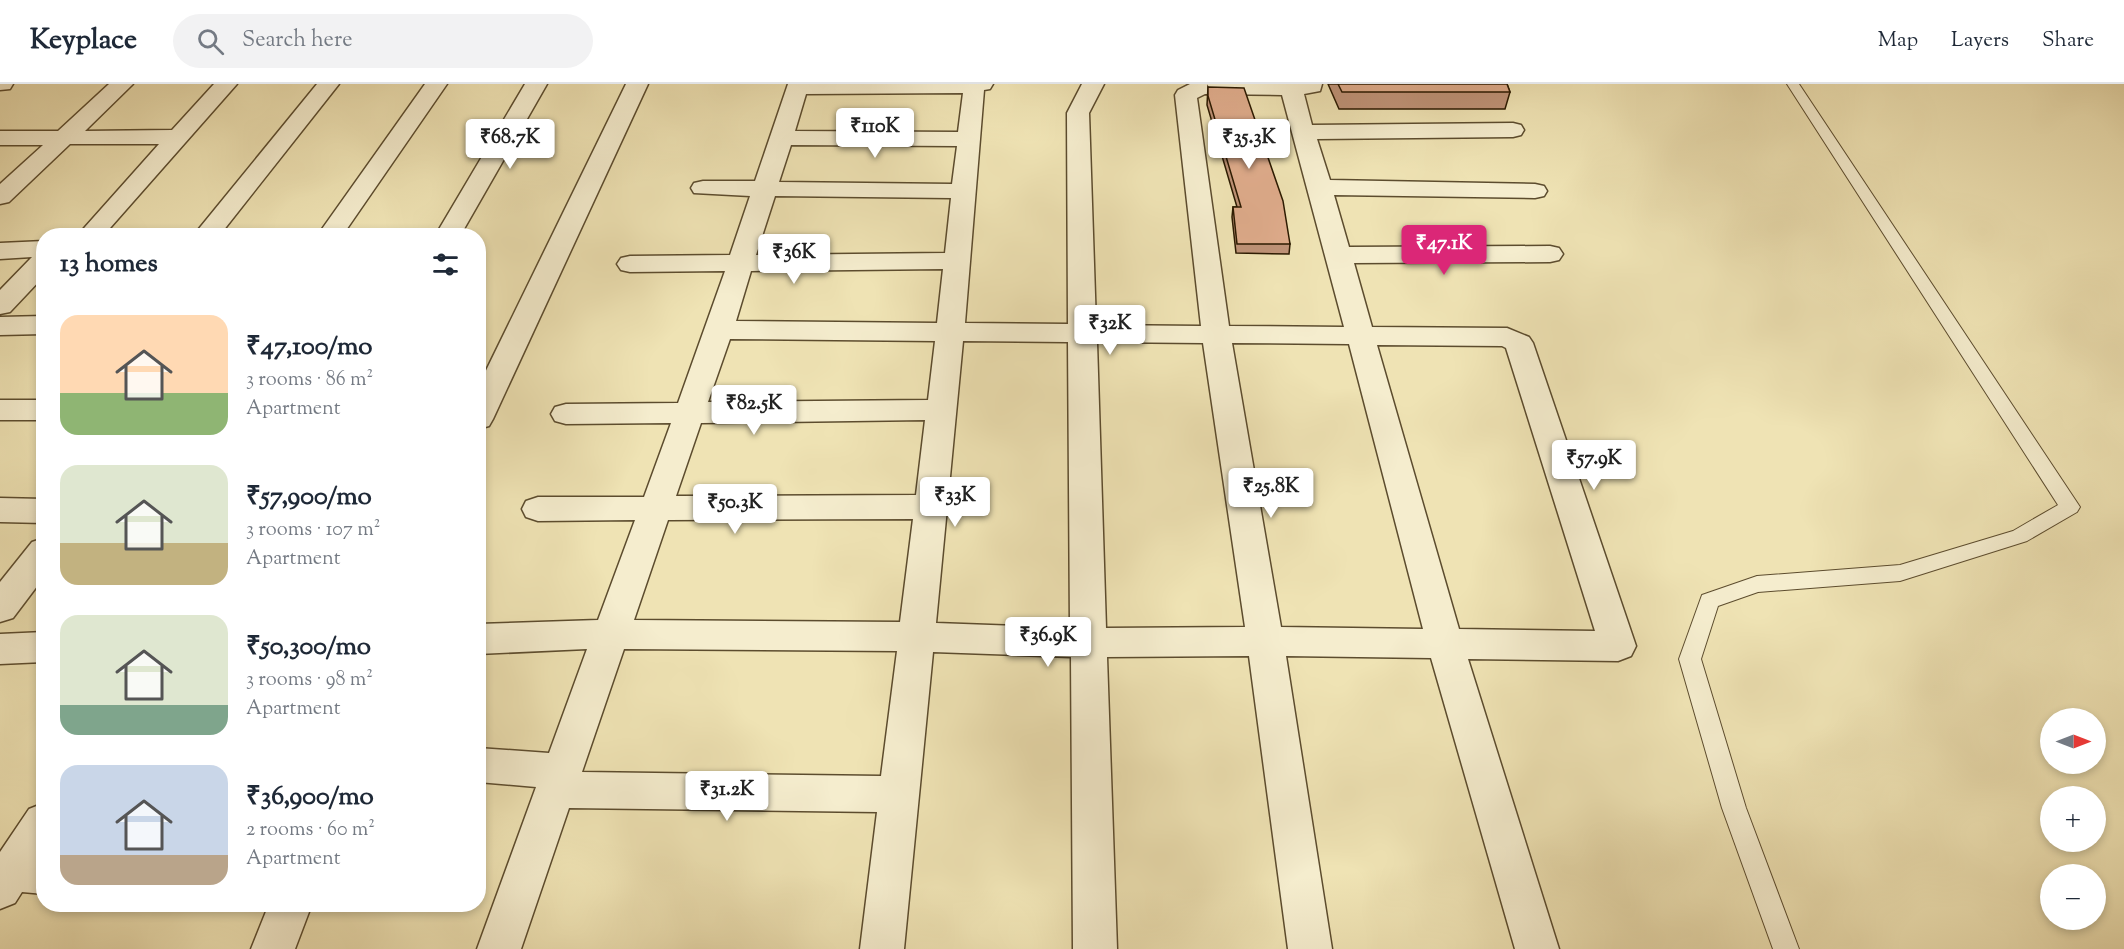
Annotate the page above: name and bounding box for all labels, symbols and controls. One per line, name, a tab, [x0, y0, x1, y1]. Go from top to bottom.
search box	[173, 14, 593, 68]
text: Keyplace	[30, 21, 137, 61]
icon: search	[194, 25, 227, 58]
text: Search here	[242, 25, 352, 57]
text: Map	[1878, 26, 1918, 56]
text: Layers	[1951, 26, 2009, 56]
text: Share	[2042, 26, 2094, 56]
pin: ₹110K	[833, 108, 917, 159]
text: ₹110K	[850, 113, 900, 142]
pin: ₹68.7K	[461, 119, 559, 170]
pin: ₹35.3K	[1200, 119, 1298, 170]
text: ₹68.7K	[480, 124, 540, 153]
text: ₹35.3K	[1222, 124, 1276, 153]
pin: ₹47.1K	[1395, 225, 1493, 276]
text: ₹47.1K	[1416, 230, 1472, 259]
pin: ₹36K	[758, 234, 830, 285]
text: ₹36K	[772, 239, 816, 268]
text: 13 homes	[60, 246, 158, 283]
icon: filters	[429, 248, 462, 281]
pin: ₹32K	[1074, 305, 1146, 356]
text: ₹32K	[1088, 310, 1132, 339]
text: ₹47,100/mo	[246, 329, 372, 366]
icon: home	[108, 339, 180, 411]
text: 3 rooms · 86 m²	[246, 366, 373, 395]
pin: ₹82.5K	[705, 385, 803, 436]
text: ₹82.5K	[726, 390, 782, 419]
text: Apartment	[246, 395, 341, 424]
pin: ₹57.9K	[1545, 440, 1643, 491]
text: ₹57.9K	[1566, 445, 1622, 474]
pin: ₹25.8K	[1222, 468, 1320, 519]
text: ₹25.8K	[1242, 473, 1300, 502]
pin: ₹33K	[919, 477, 991, 528]
text: ₹57,900/mo	[246, 479, 372, 516]
text: ₹33K	[934, 482, 976, 511]
pin: ₹50.3K	[686, 484, 784, 535]
icon: home	[108, 489, 180, 561]
text: ₹50.3K	[707, 489, 763, 518]
text: 3 rooms · 107 m²	[246, 516, 380, 545]
text: Apartment	[246, 545, 341, 574]
pin: ₹36.9K	[999, 617, 1097, 668]
text: ₹36.9K	[1019, 622, 1077, 651]
text: ₹50,300/mo	[246, 629, 371, 666]
icon: home	[108, 639, 180, 711]
text: 3 rooms · 98 m²	[246, 666, 373, 695]
text: Apartment	[246, 695, 341, 724]
north arrow	[2040, 708, 2106, 774]
map controls	[2040, 708, 2106, 930]
pin: ₹31.2K	[678, 771, 776, 822]
text: ₹31.2K	[699, 776, 755, 805]
text: ₹36,900/mo	[246, 779, 374, 816]
button: +	[2040, 786, 2106, 852]
icon: home	[108, 789, 180, 861]
text: 2 rooms · 60 m²	[246, 816, 375, 845]
text: Apartment	[246, 845, 341, 874]
button: −	[2040, 864, 2106, 930]

